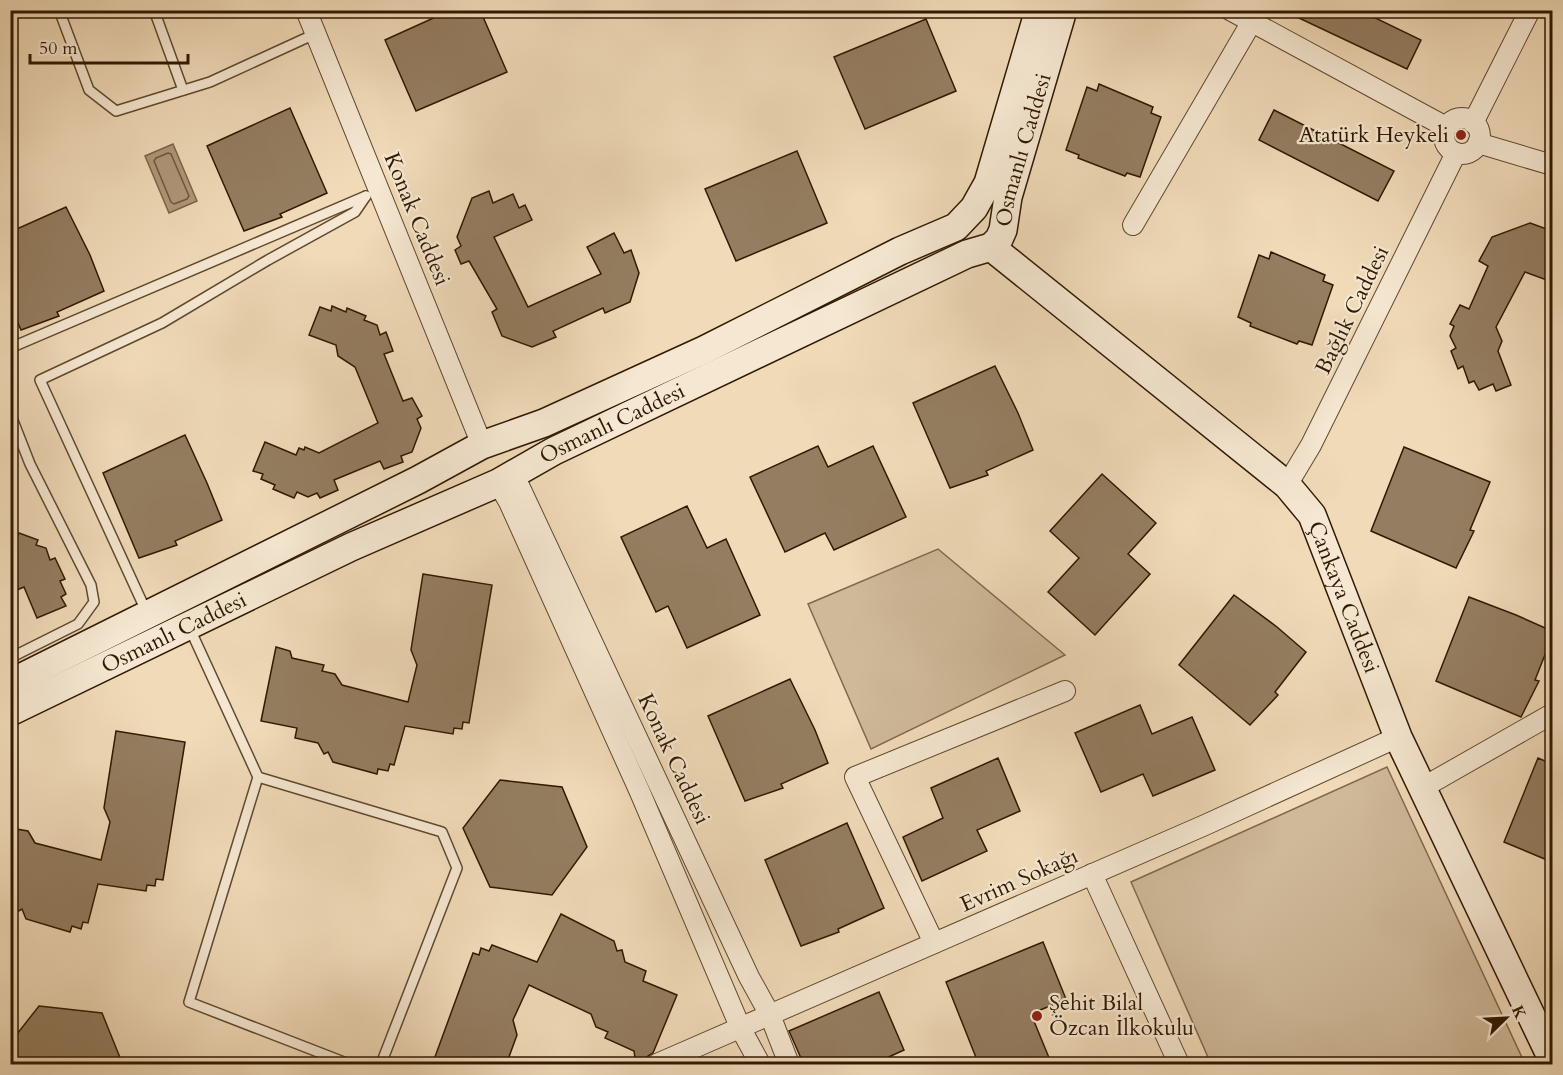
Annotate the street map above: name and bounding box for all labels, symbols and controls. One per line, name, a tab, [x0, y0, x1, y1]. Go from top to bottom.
scale bar	[30, 27, 188, 65]
text: 50 m	[39, 36, 78, 61]
street label: Osmanlı Caddesi	[989, 70, 1059, 229]
place label: Atatürk Heykeli	[1299, 120, 1449, 150]
marker: Atatürk Heykeli	[1454, 128, 1468, 142]
street label: Konak Caddesi	[377, 148, 457, 290]
street label: Bağlık Caddesi	[1308, 241, 1396, 379]
street label: Osmanlı Caddesi	[534, 376, 690, 471]
street label: Çankaya Caddesi	[1301, 517, 1387, 677]
street label: Osmanlı Caddesi	[96, 585, 252, 681]
street label: Konak Caddesi	[631, 689, 717, 829]
street label: Evrim Sokağı	[955, 841, 1083, 919]
place label: Şehit Bilal Özcan İlkokulu	[1049, 988, 1194, 1043]
north arrow	[1476, 988, 1536, 1048]
text: K	[1506, 1002, 1531, 1023]
marker: Şehit Bilal Özcan İlkokulu	[1030, 1009, 1044, 1023]

